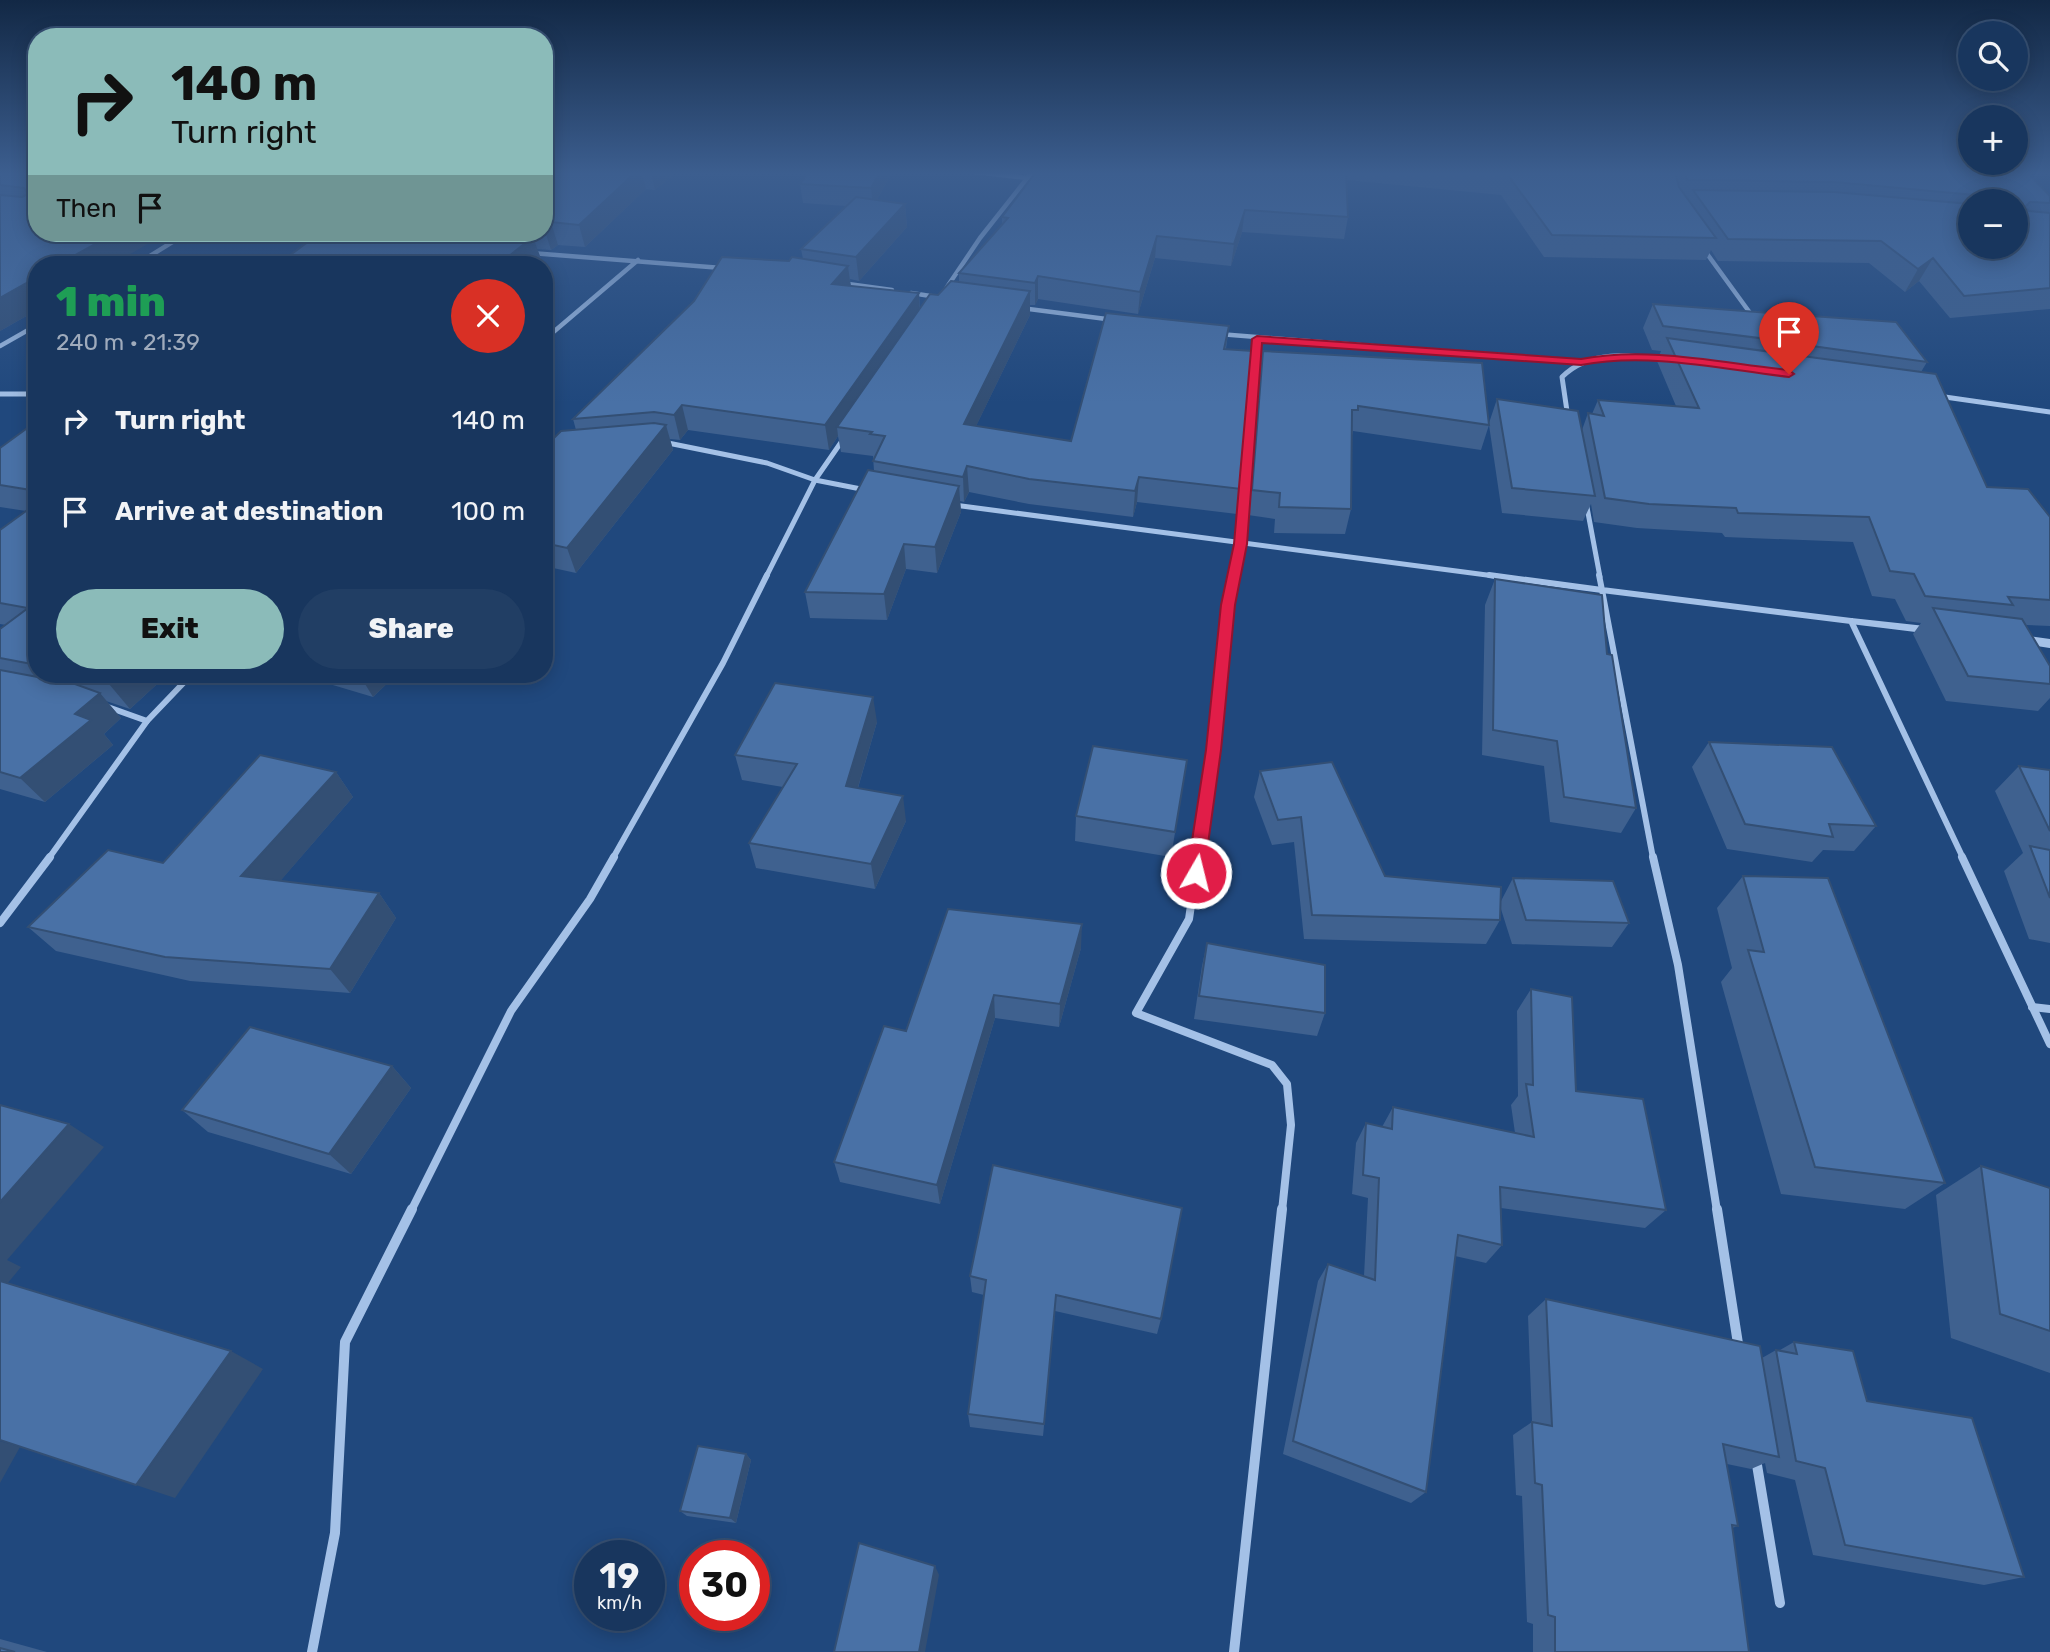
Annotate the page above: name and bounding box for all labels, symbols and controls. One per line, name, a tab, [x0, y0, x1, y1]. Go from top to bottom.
map controls	[1958, 21, 2028, 259]
button: search	[1958, 21, 2028, 91]
text: 140 m	[171, 54, 317, 112]
icon: right	[56, 56, 147, 147]
button: +	[1958, 105, 2028, 175]
text: Turn right	[171, 113, 316, 151]
icon: arrive	[131, 189, 169, 227]
button: −	[1958, 189, 2028, 259]
text: Then	[56, 193, 117, 224]
text: 1 min	[56, 277, 166, 327]
button: close	[451, 279, 525, 353]
pin	[1759, 302, 1819, 374]
icon: arrive	[1770, 313, 1808, 351]
text: 240 m · 21:39	[56, 328, 200, 356]
icon: right	[56, 402, 94, 440]
text: Turn right	[115, 405, 245, 436]
text: 140 m	[452, 405, 525, 436]
icon: arrive	[56, 493, 94, 531]
text: Arrive at destination	[115, 496, 383, 527]
text: 100 m	[451, 496, 525, 527]
button: Exit	[56, 589, 284, 669]
button: Share	[298, 589, 525, 669]
position arrow	[1159, 836, 1233, 910]
speed limit sign: 30	[679, 1540, 770, 1631]
text: 19	[600, 1555, 639, 1597]
text: km/h	[597, 1592, 642, 1614]

